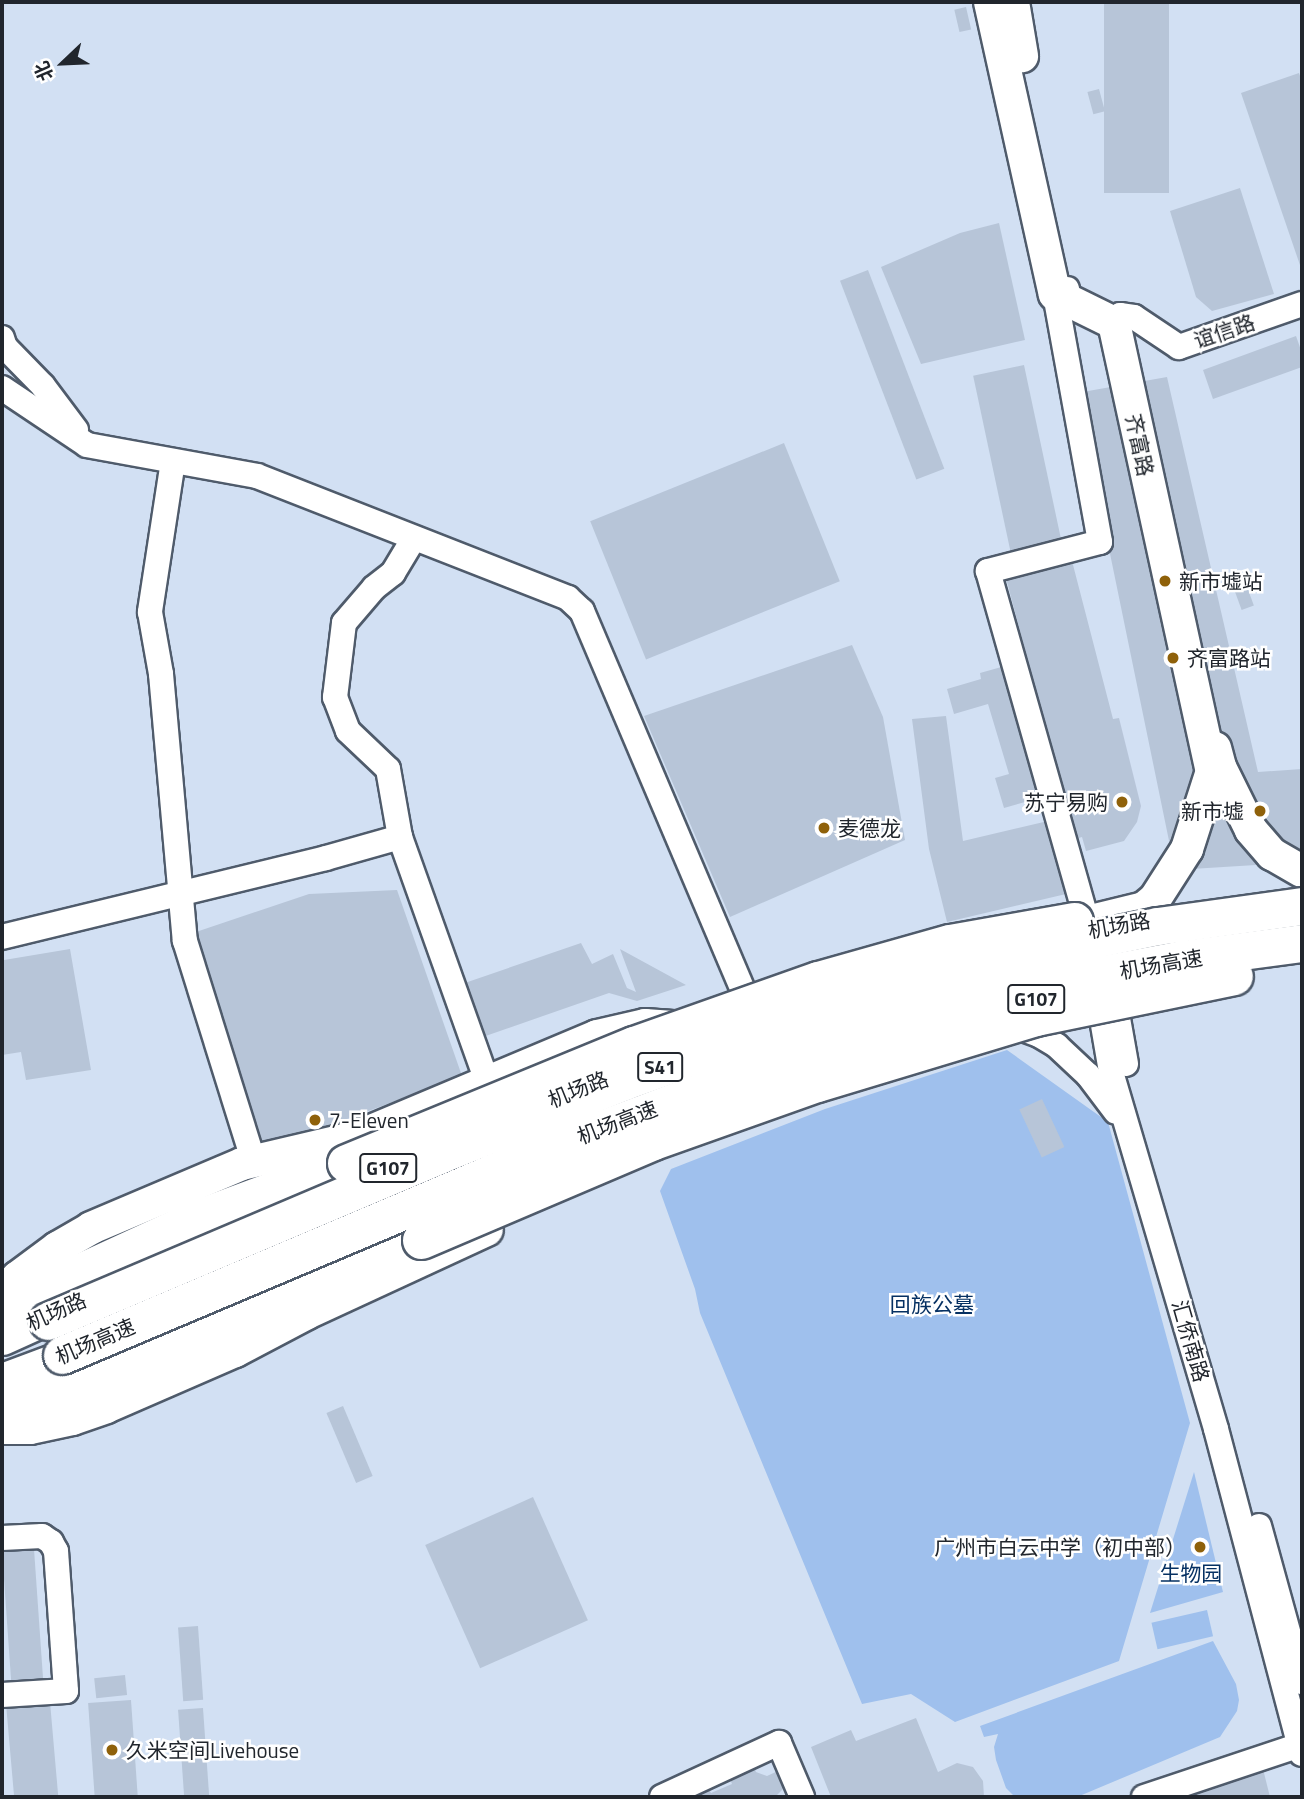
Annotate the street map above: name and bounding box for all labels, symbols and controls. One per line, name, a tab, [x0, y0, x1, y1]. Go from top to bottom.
north arrow	[28, 28, 98, 98]
text: 北	[26, 57, 60, 86]
street label: 谊信路	[1190, 309, 1258, 353]
street label: 齐富路	[1121, 412, 1159, 478]
place label: 新市墟站	[1179, 568, 1263, 594]
marker: 新市墟站	[1157, 573, 1173, 589]
place label: 齐富路站	[1187, 645, 1271, 671]
marker: 齐富路站	[1165, 650, 1181, 666]
place label: 苏宁易购	[1024, 789, 1108, 815]
marker: 苏宁易购	[1114, 794, 1130, 810]
place label: 新市墟	[1181, 798, 1244, 824]
marker: 新市墟	[1250, 801, 1270, 821]
place label: 麦德龙	[838, 815, 901, 841]
marker: 麦德龙	[816, 820, 832, 836]
street label: 机场路	[1086, 907, 1152, 943]
street label: 机场高速	[1117, 944, 1205, 984]
road number: G107	[1006, 984, 1066, 1015]
road number: S41	[636, 1051, 684, 1082]
street label: 机场路	[544, 1066, 612, 1112]
street label: 机场高速	[573, 1095, 661, 1149]
place label: 7-Eleven	[329, 1107, 409, 1133]
marker: 7-Eleven	[307, 1112, 323, 1128]
road number: G107	[358, 1152, 418, 1184]
street label: 机场路	[22, 1287, 90, 1335]
park label: 回族公墓	[890, 1291, 974, 1317]
street label: 汇侨南路	[1167, 1297, 1215, 1385]
street label: 机场高速	[51, 1313, 139, 1369]
place label: 广州市白云中学（初中部）	[934, 1534, 1186, 1560]
marker: 广州市白云中学（初中部）	[1192, 1539, 1208, 1555]
park label: 生物园	[1160, 1560, 1222, 1586]
place label: 久米空间Livehouse	[126, 1737, 299, 1763]
marker: 久米空间Livehouse	[104, 1742, 120, 1758]

